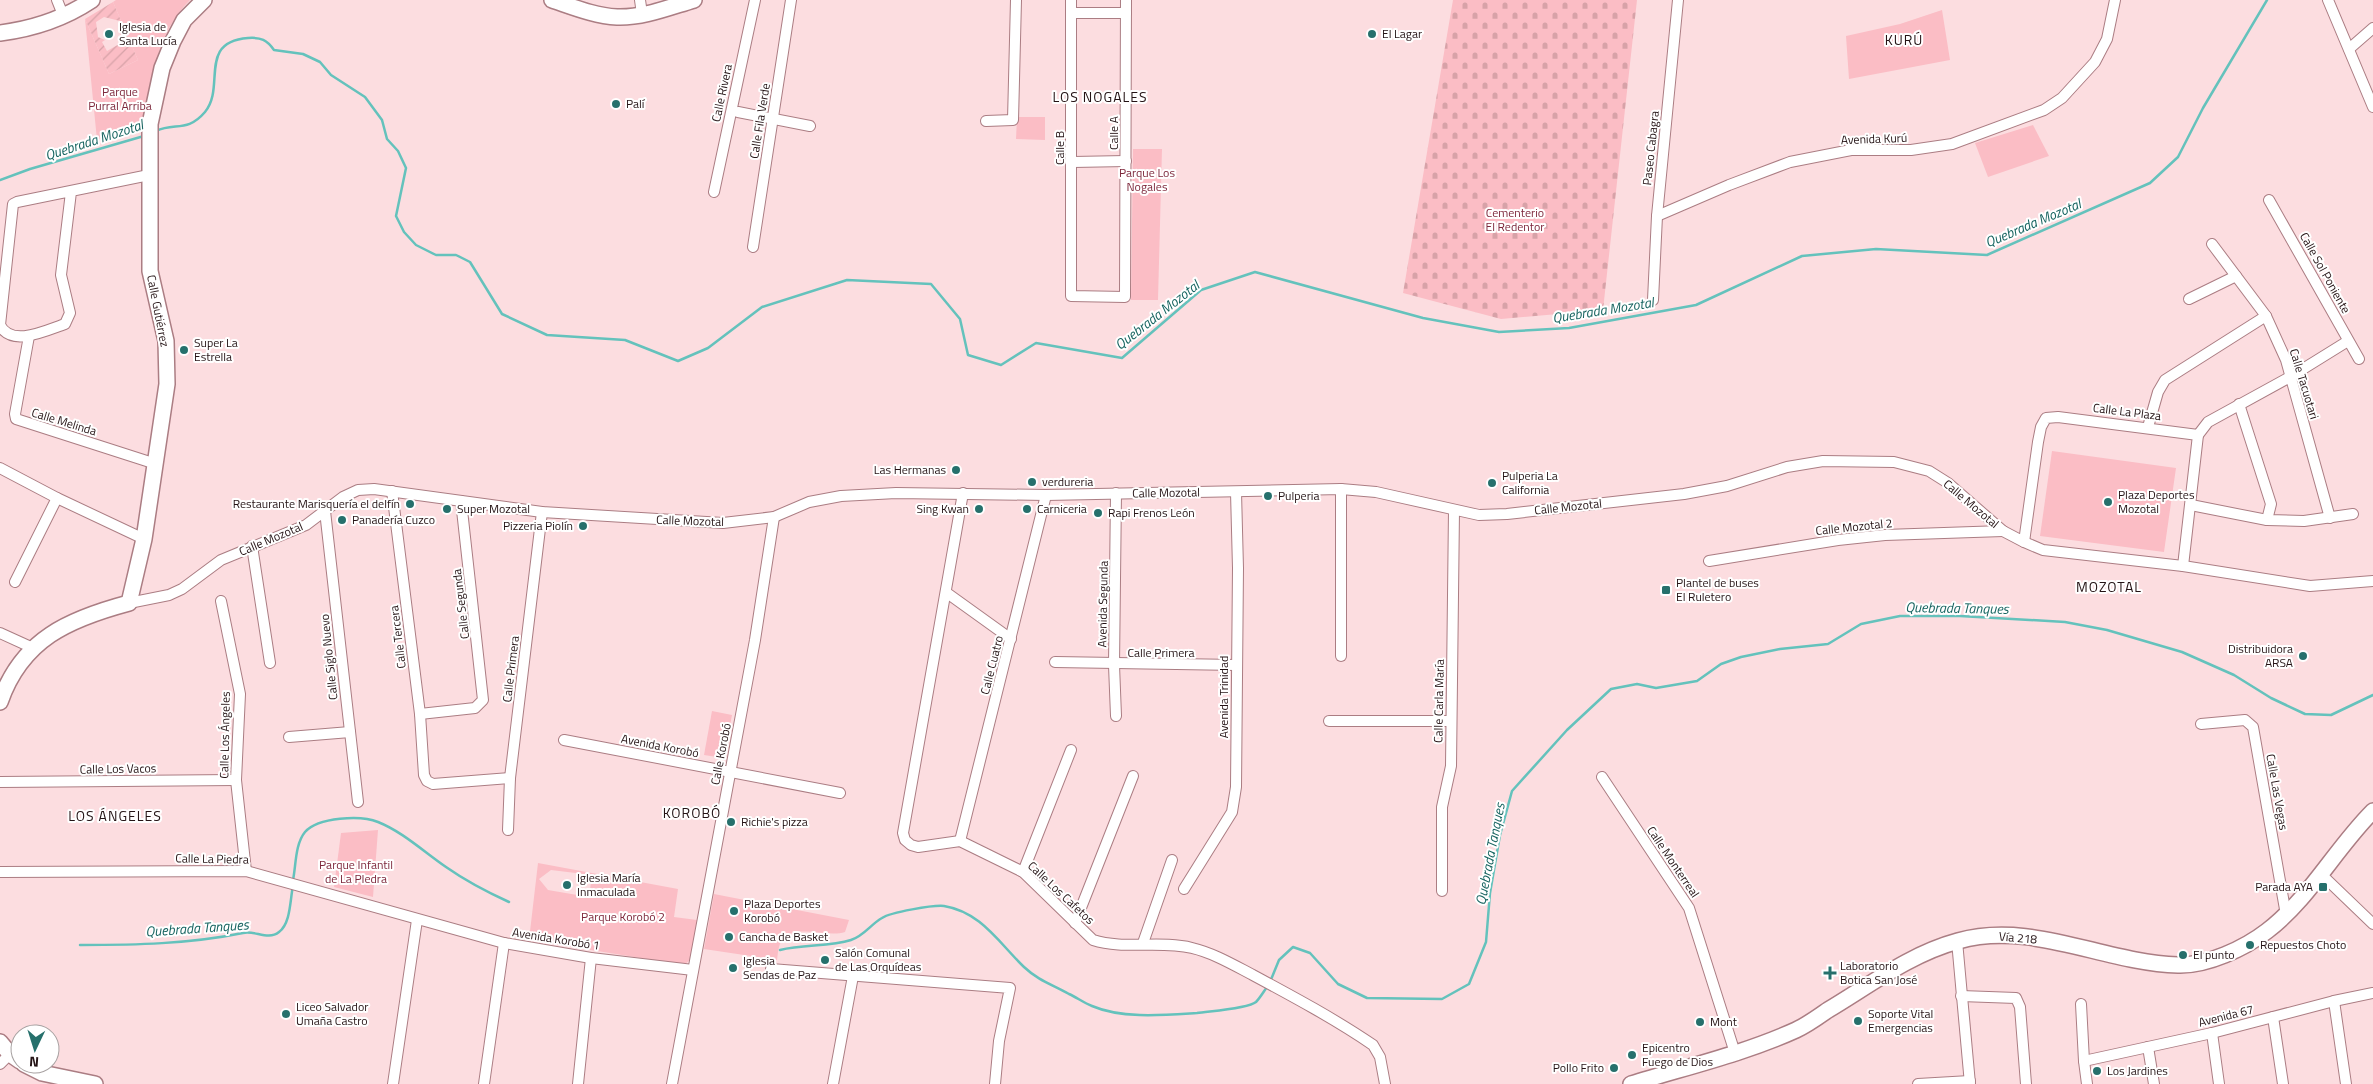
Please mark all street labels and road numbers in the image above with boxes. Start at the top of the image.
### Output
street label: Calle Rivera [706,62,737,124]
street label: Calle Fila Verde [744,82,775,160]
street label: Paseo Cabagra [1637,110,1664,186]
street label: Calle A [1104,116,1123,150]
street label: Avenida Kurú [1841,128,1907,149]
street label: Calle B [1050,131,1069,165]
street label: Calle Sol Poniente [2295,229,2356,317]
street label: Calle Gutiérrez [142,273,175,349]
street label: Calle Tacuotari [2285,346,2324,422]
street label: Calle La Plaza [2092,398,2162,425]
street label: Calle Melinda [29,403,99,440]
street label: Calle Mozotal [1939,475,2003,533]
street label: Calle Mozotal [1132,482,1200,503]
street label: Calle Mozotal [1533,494,1603,519]
street label: Calle Mozotal [656,510,724,531]
street label: Calle Mozotal 2 [1815,513,1893,540]
street label: Calle Mozotal [236,517,306,561]
street label: Avenida Segunda [1092,561,1113,647]
street label: Calle Segunda [447,568,474,640]
street label: Calle Tercera [384,604,411,670]
street label: Calle Siglo Nuevo [315,613,342,701]
street label: Calle Cuatro [975,633,1008,696]
street label: Calle Primera [497,635,524,703]
street label: Calle Primera [1128,643,1194,662]
street label: Avenida Trinidad [1214,656,1233,738]
street label: Calle Carla María [1428,659,1449,743]
street label: Calle Los Ángeles [214,691,235,779]
street label: Calle Korobó [705,721,736,787]
street label: Avenida Korobó [620,729,701,762]
street label: Calle Las Vegas [2261,752,2294,832]
street label: Calle Los Vacos [79,758,157,779]
street label: Calle Monterreal [1642,822,1704,901]
street label: Calle La Piedra [175,848,249,869]
street label: Calle Los Cafetos [1024,856,1099,929]
street label: Avenida Korobó 1 [511,922,601,955]
street label: Vía 218 [1998,926,2038,949]
street label: Avenida 67 [2196,1000,2255,1032]

